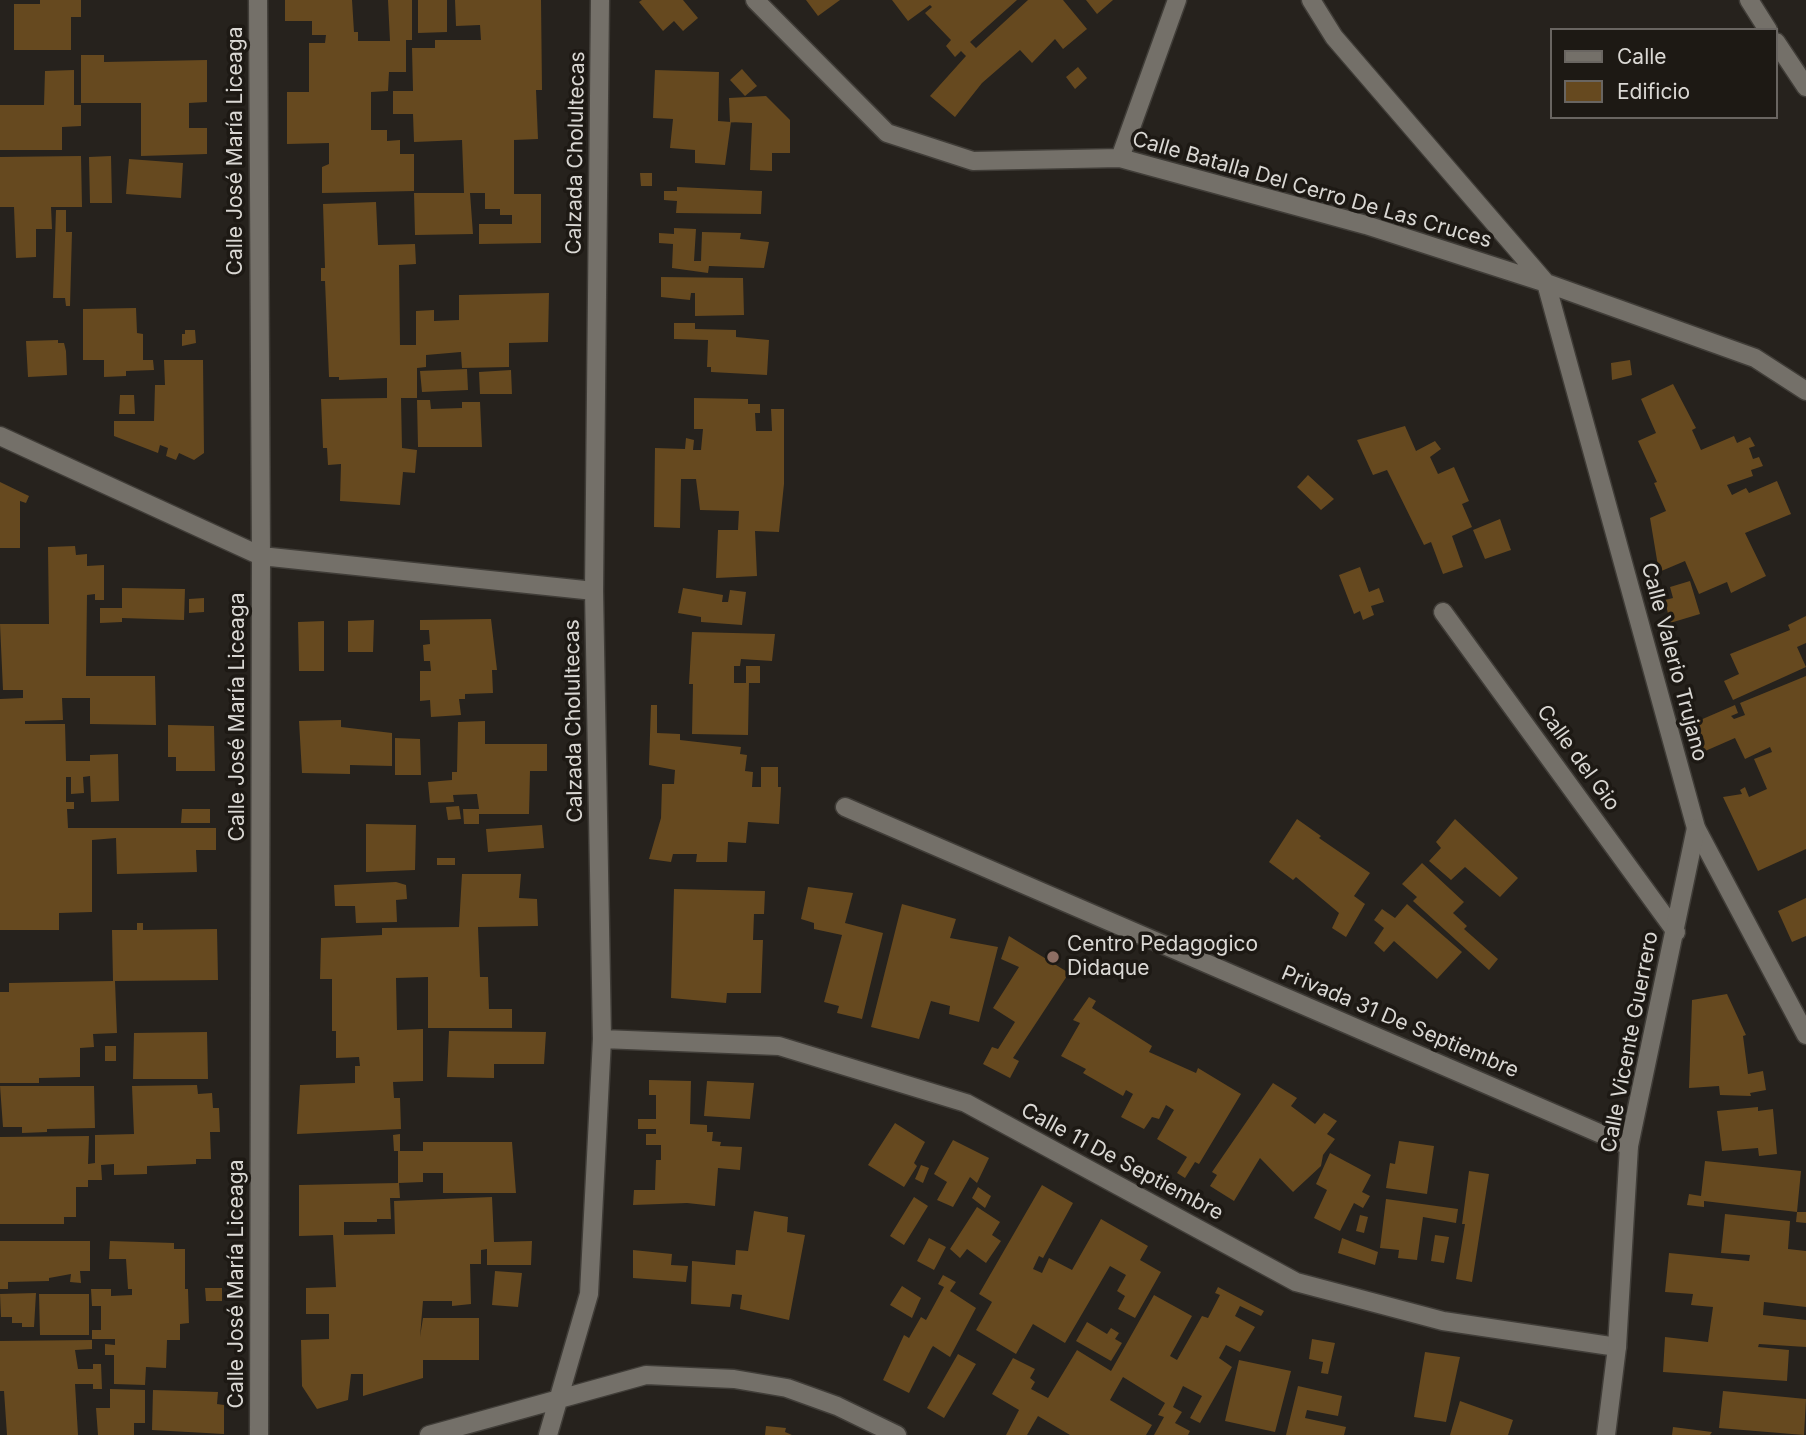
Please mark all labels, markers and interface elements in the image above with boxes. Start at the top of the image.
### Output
street label: Calle José María Liceaga [223,27,249,275]
legend [1550,28,1778,119]
text: Calle [1617,44,1667,69]
street label: Calzada Cholultecas [562,51,590,255]
text: Edificio [1617,79,1690,104]
street label: Calle Batalla Del Cerro De Las Cruces [1129,127,1495,253]
street label: Calle Valerio Trujano [1635,560,1713,764]
street label: Calle José María Liceaga [225,593,251,841]
street label: Calzada Cholultecas [560,619,588,823]
street label: Calle del Gio [1531,700,1625,816]
street label: Calle Vicente Guerrero [1596,929,1664,1155]
place label: Centro Pedagogico Didaque [1067,932,1258,982]
marker: Centro Pedagogico Didaque [1045,949,1061,965]
street label: Privada 31 De Septiembre [1278,961,1522,1083]
street label: Calle 11 De Septiembre [1016,1098,1228,1226]
street label: Calle José María Liceaga [224,1160,250,1408]

